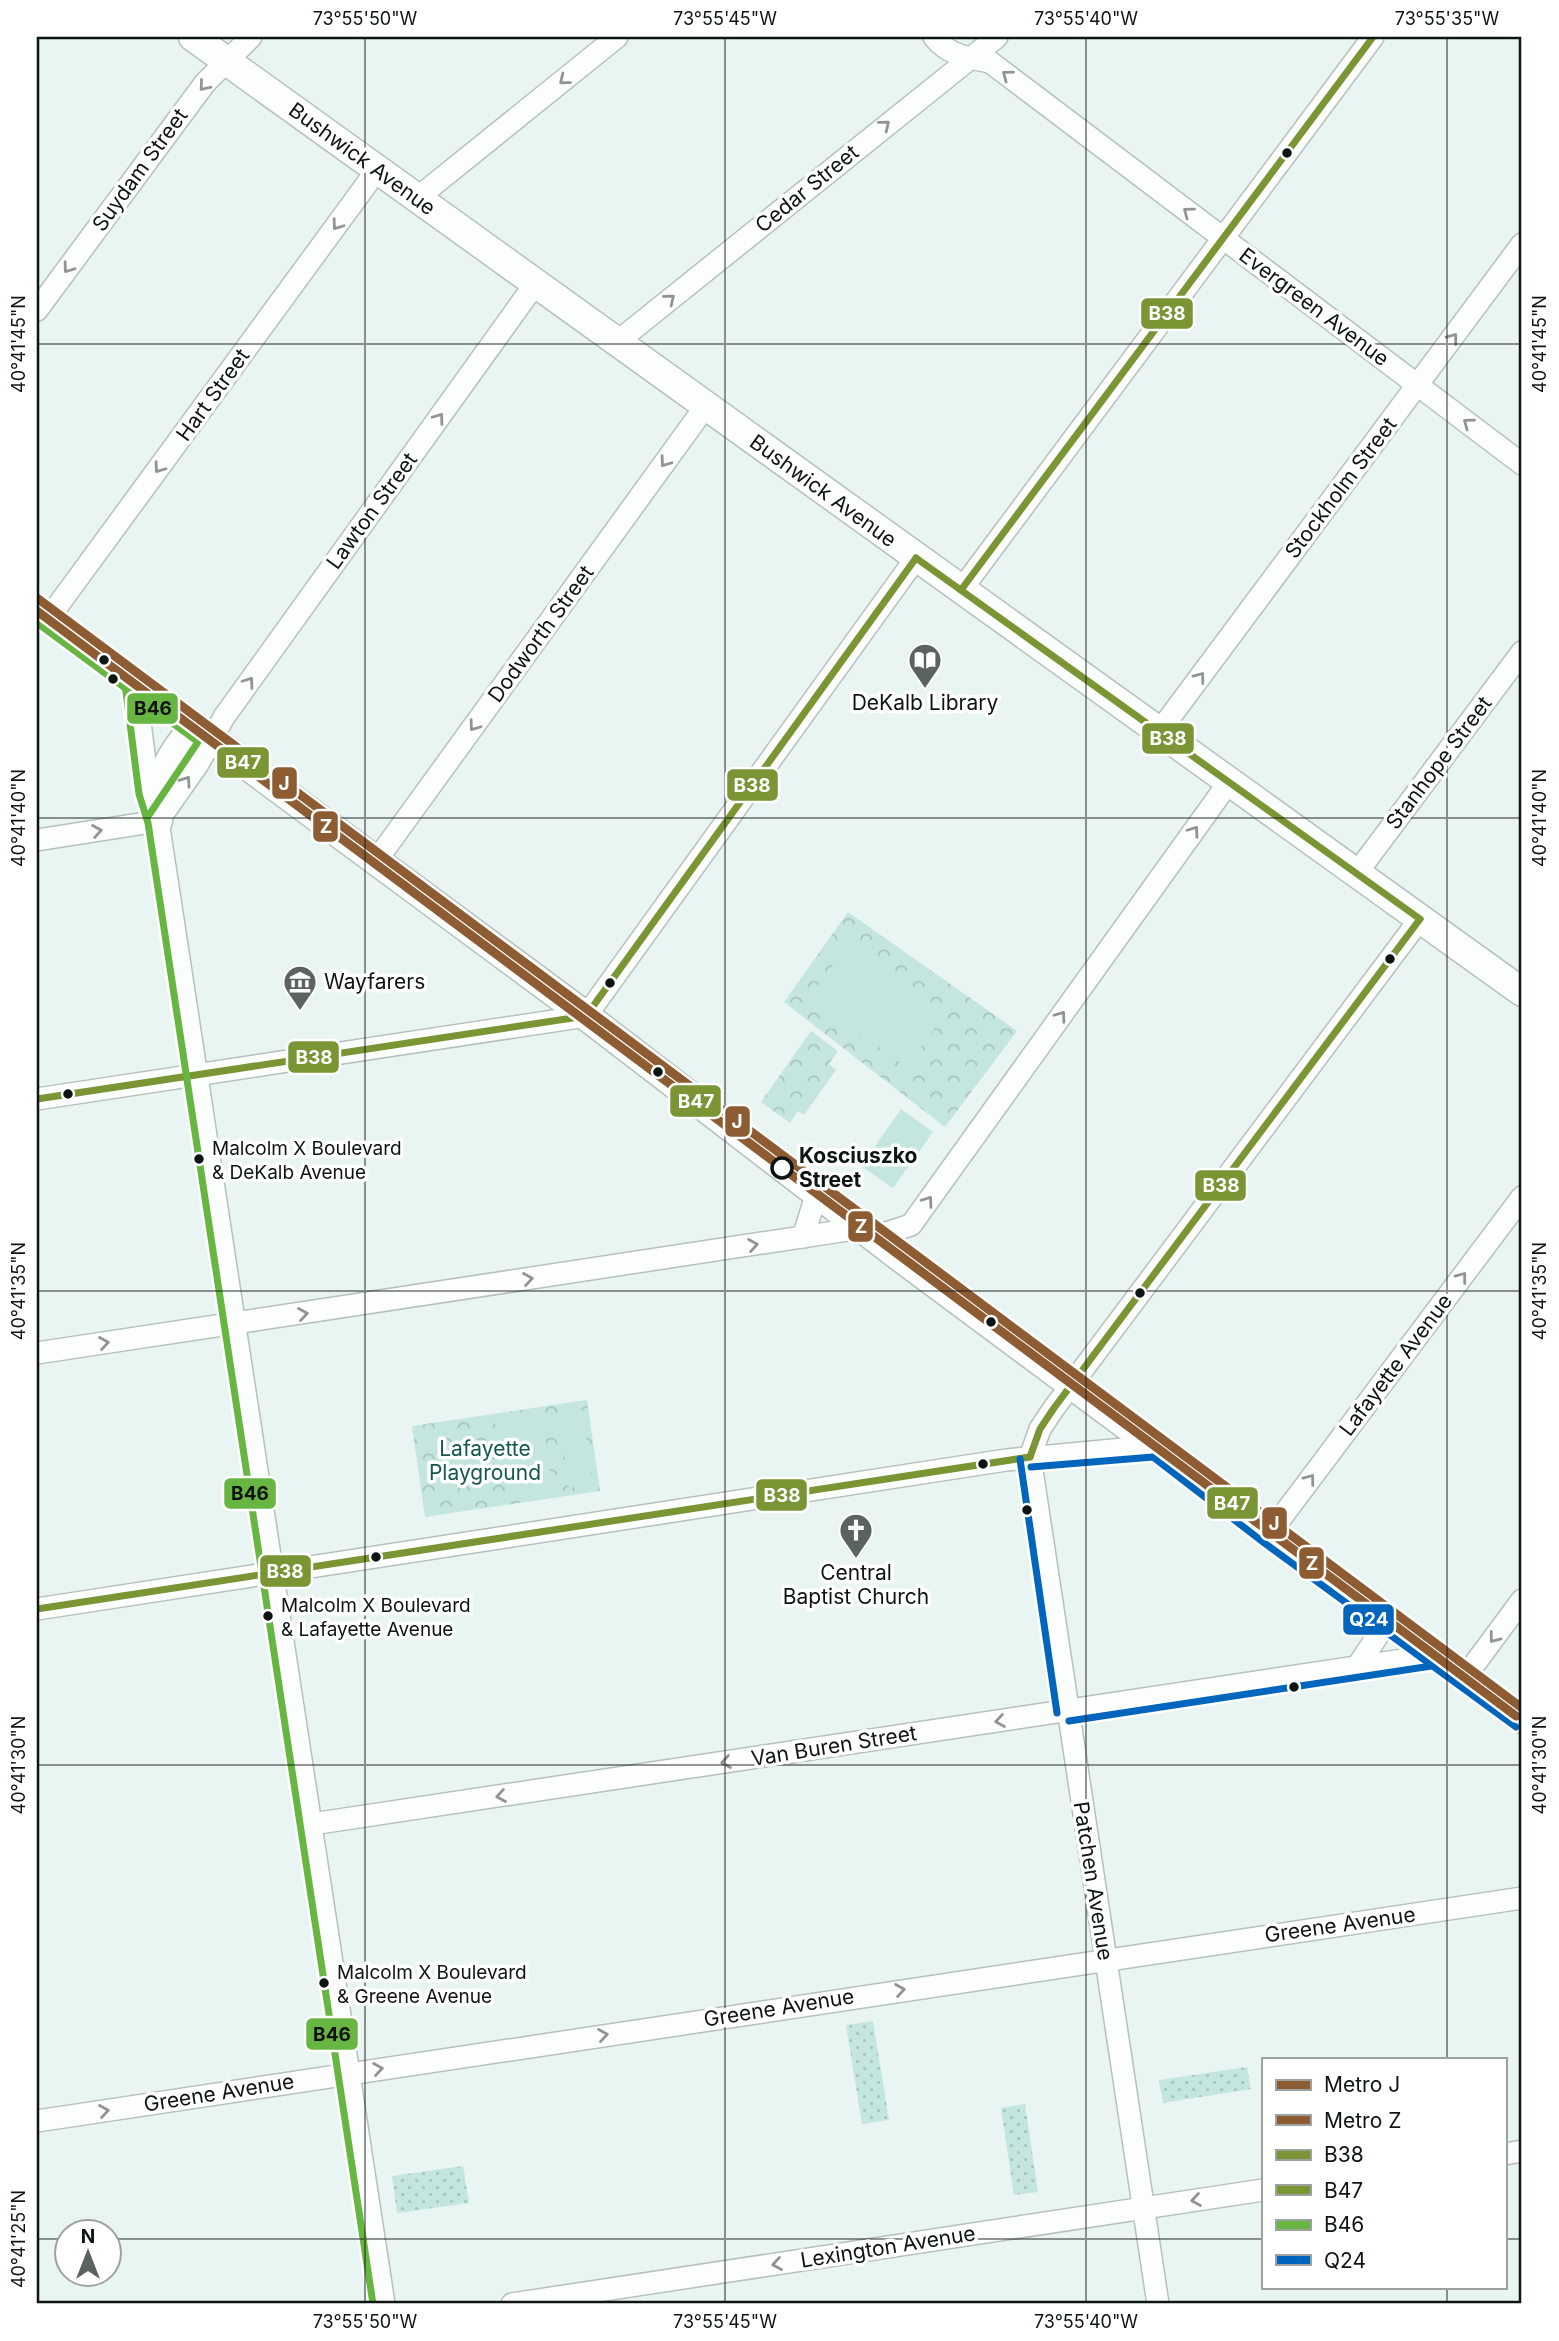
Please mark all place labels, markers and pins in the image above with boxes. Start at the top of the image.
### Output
unlabelled marker [1280,146,1294,160]
library icon: DeKalb Library [906,641,944,690]
unlabelled marker [97,653,111,667]
unlabelled marker [106,672,120,686]
place label: DeKalb Library [852,690,999,715]
unlabelled marker [1383,952,1397,966]
museum icon: Wayfarers [281,963,319,1012]
place label: Wayfarers [324,969,425,994]
unlabelled marker [603,976,617,990]
unlabelled marker [651,1065,665,1079]
unlabelled marker [61,1087,75,1101]
place label: Malcolm X Boulevard & DeKalb Avenue [212,1137,402,1184]
place label: Kosciuszko Street [799,1143,918,1192]
marker: Malcolm X Boulevard & DeKalb Avenue [192,1152,206,1166]
marker: Kosciuszko Street [771,1157,793,1179]
unlabelled marker [1133,1286,1147,1300]
unlabelled marker [984,1315,998,1329]
unlabelled marker [976,1457,990,1471]
unlabelled marker [1020,1503,1034,1517]
church icon: Central Baptist Church [837,1511,875,1560]
unlabelled marker [369,1550,383,1564]
place label: Central Baptist Church [783,1560,929,1609]
place label: Malcolm X Boulevard & Lafayette Avenue [281,1594,471,1641]
marker: Malcolm X Boulevard & Lafayette Avenue [261,1609,275,1623]
unlabelled marker [1287,1680,1301,1694]
place label: Malcolm X Boulevard & Greene Avenue [337,1961,527,2008]
marker: Malcolm X Boulevard & Greene Avenue [317,1976,331,1990]

